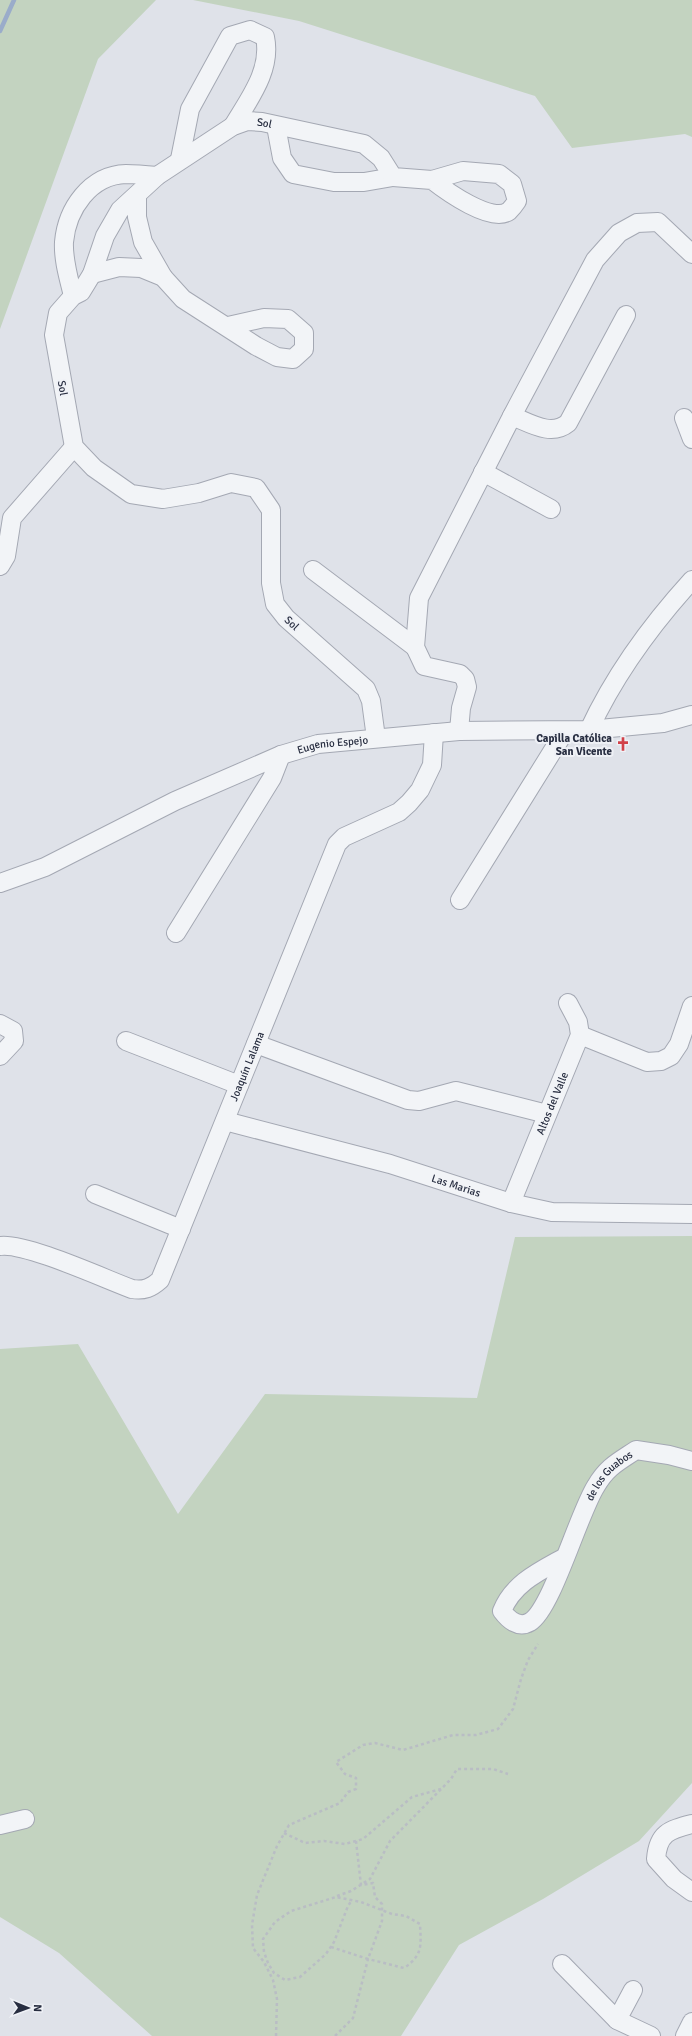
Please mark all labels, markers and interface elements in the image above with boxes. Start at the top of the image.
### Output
street label: Sol [257,116,273,131]
street label: Sol [55,380,70,397]
street label: Sol [282,613,302,633]
place label: Capilla Católica San Vicente [536,732,613,758]
street label: Eugenio Espejo [296,733,369,757]
church icon: Capilla Católica San Vicente [615,736,631,752]
street label: Joaquín Lalama [227,1029,267,1103]
street label: Altos del Valle [534,1070,571,1137]
street label: Las Marias [430,1172,482,1200]
street label: de los Guabos [583,1448,635,1503]
north arrow [8,1988,48,2028]
text: N [31,2004,44,2012]

